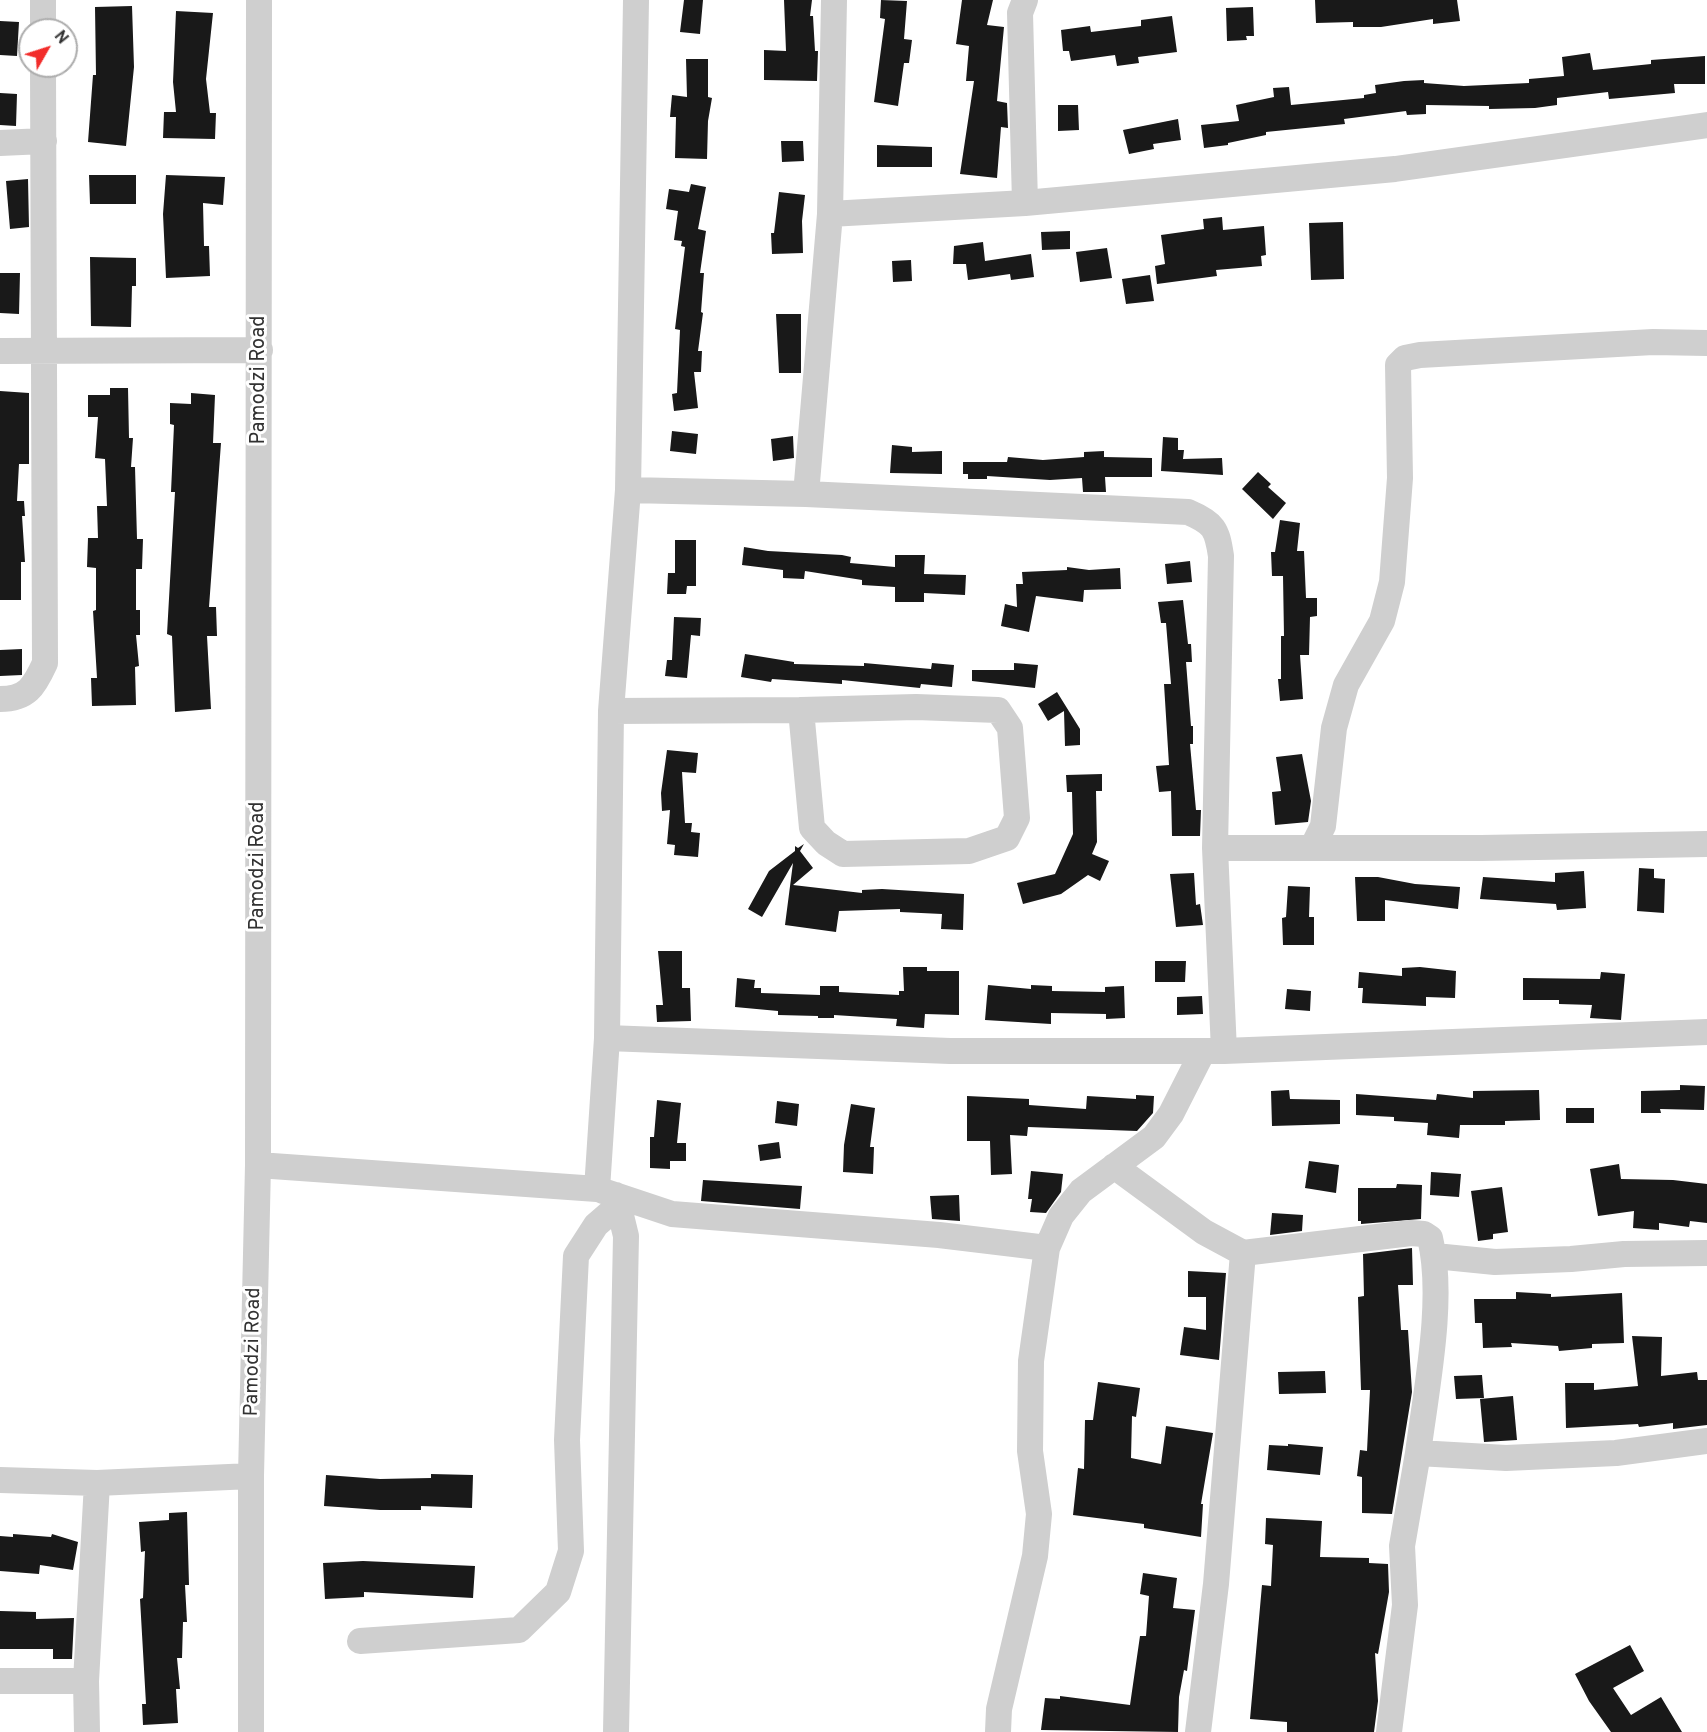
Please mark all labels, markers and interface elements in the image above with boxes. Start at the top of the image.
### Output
north arrow [18,18,78,78]
text: N [49,27,72,49]
street label: Pamodzi Road [248,315,272,445]
street label: Pamodzi Road [247,801,271,931]
street label: Pamodzi Road [241,1287,267,1417]

